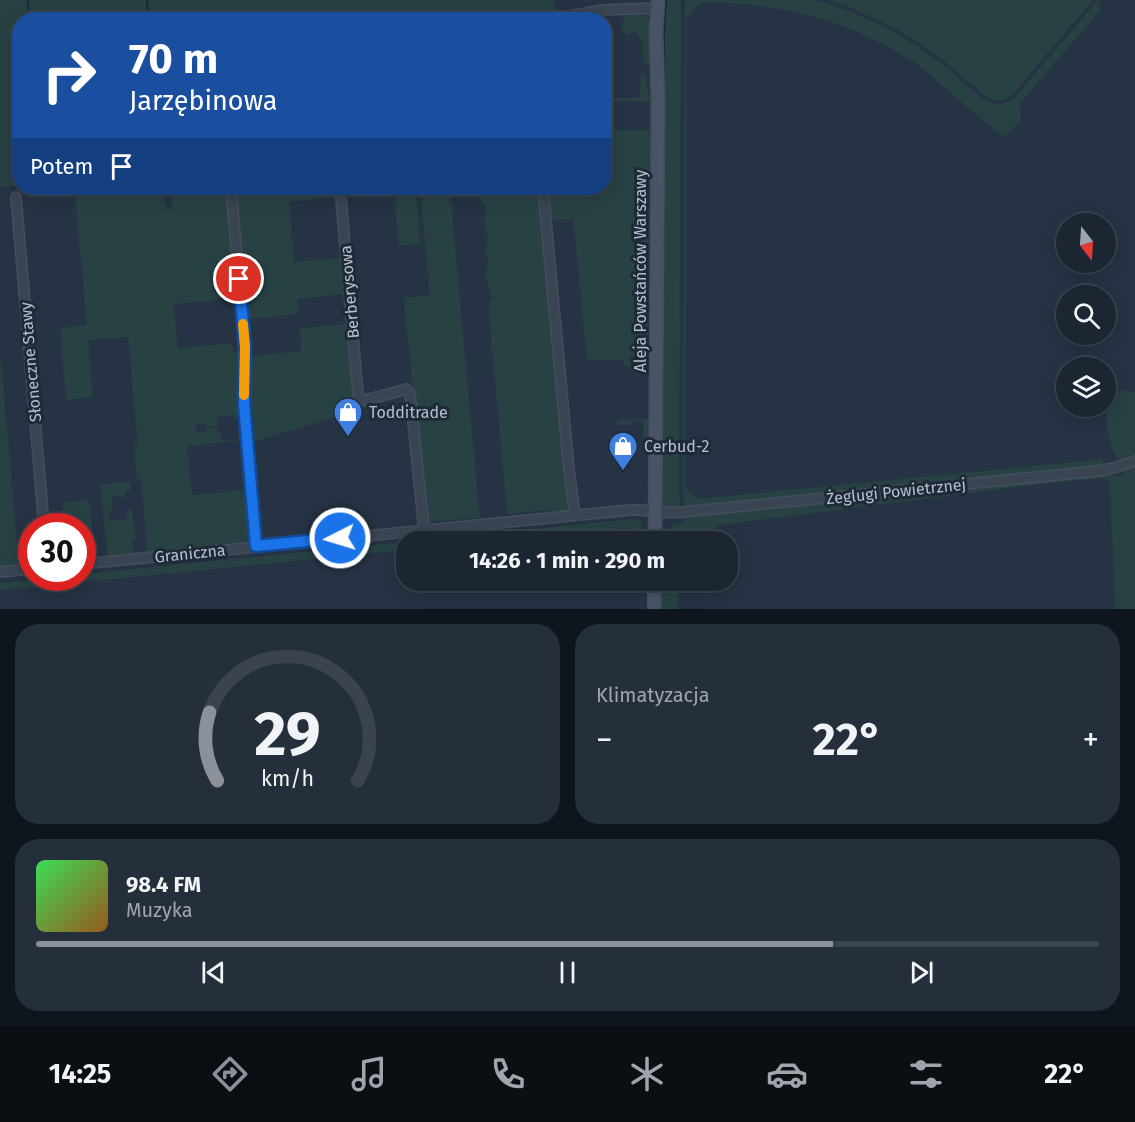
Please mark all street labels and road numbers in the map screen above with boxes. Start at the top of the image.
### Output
street label: Aleja Powstańców Warszawy [631,170,650,372]
street label: Berberysowa [336,245,363,339]
street label: Słoneczne Stawy [16,301,45,423]
street label: Żeglugi Powietrznej [825,474,967,508]
street label: Graniczna [154,540,226,567]

